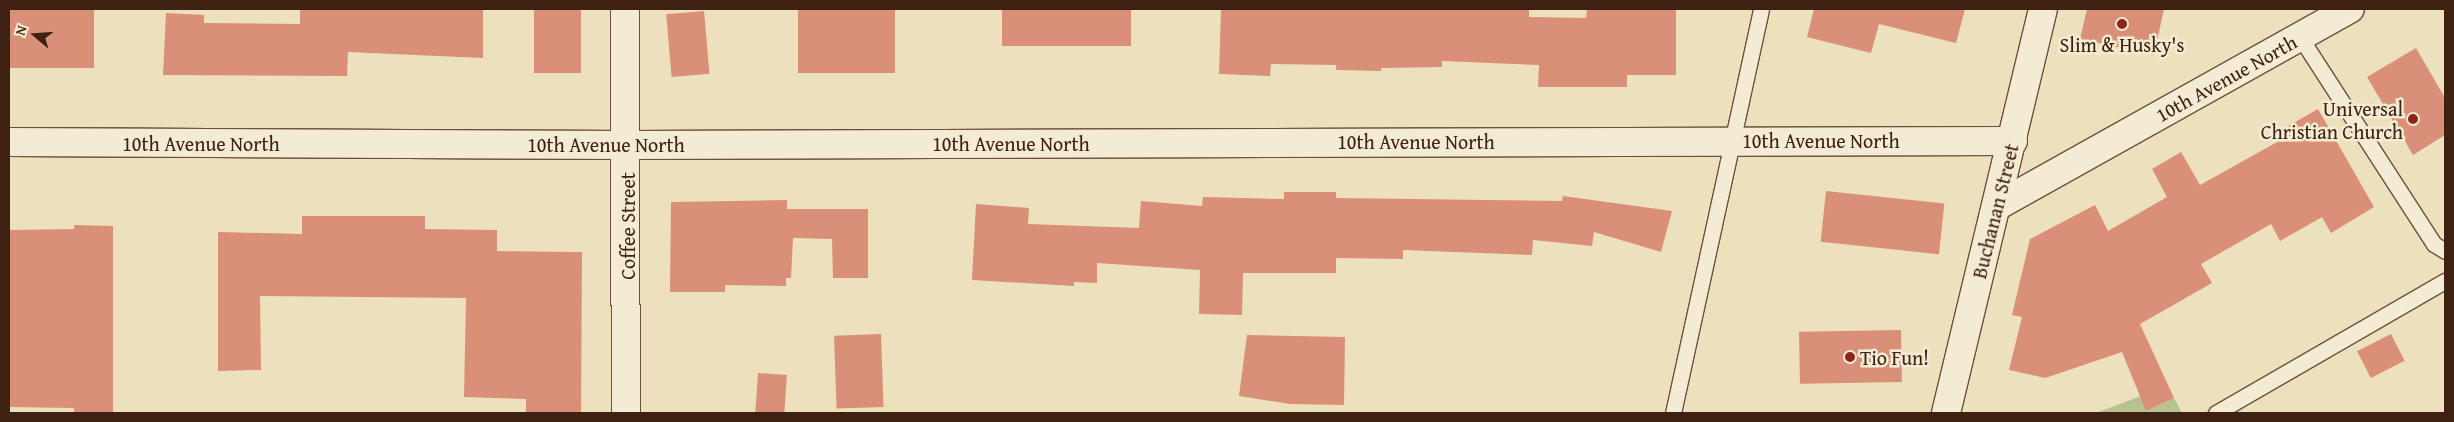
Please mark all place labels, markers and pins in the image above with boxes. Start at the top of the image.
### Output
marker: Slim & Husky's [2116,18,2128,30]
place label: Slim & Husky's [2060,32,2184,56]
place label: Universal Christian Church [2261,96,2403,143]
marker: Universal Christian Church [2407,113,2419,125]
place label: Tio Fun! [1860,345,1929,369]
marker: Tio Fun! [1844,351,1856,363]

